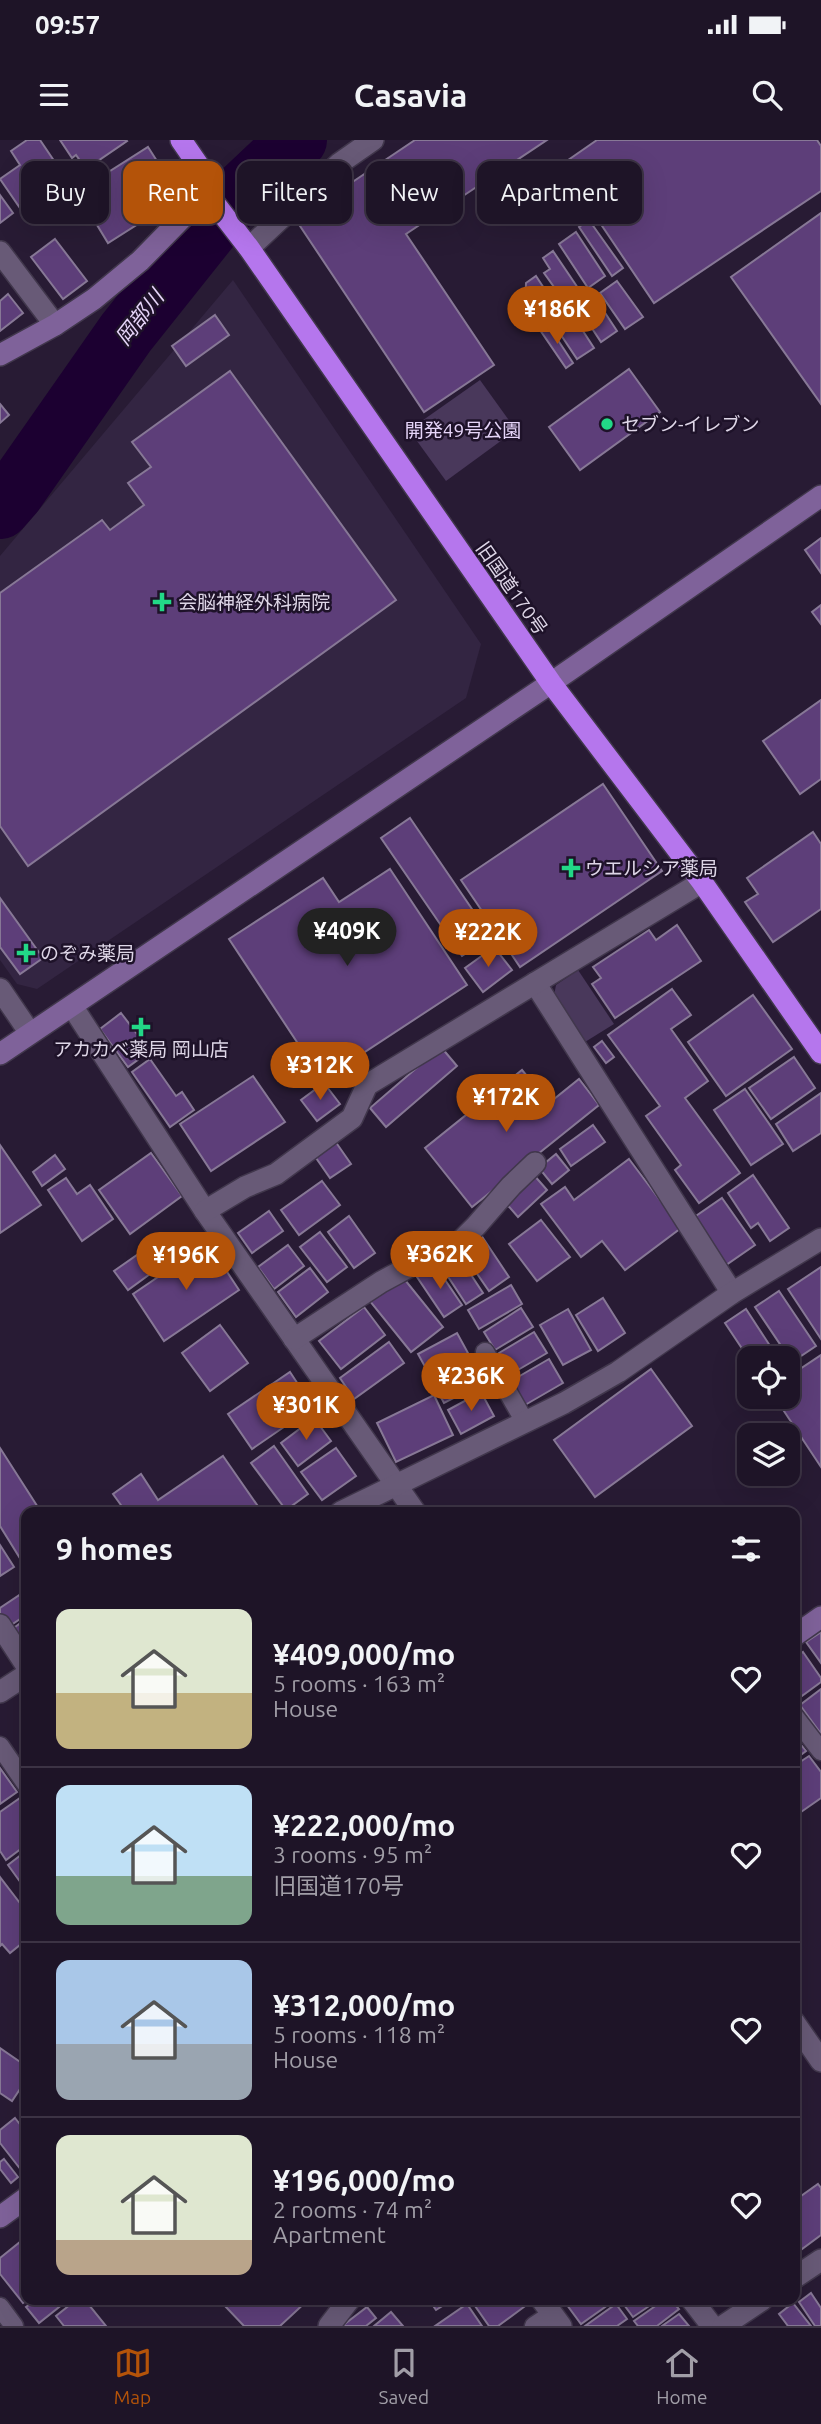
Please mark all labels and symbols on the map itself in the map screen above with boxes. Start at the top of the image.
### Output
water label: 岡部川 [110,283,169,349]
pin: ¥186K [508,286,606,346]
place label: セブン-イレブン [621,413,760,435]
marker: セブン-イレブン [599,416,615,432]
park label: 開発49号公園 [405,419,521,441]
street label: 旧国道170号 [472,537,552,639]
place label: 会脳神経外科病院 [178,591,330,613]
marker: 会脳神経外科病院 [152,592,172,612]
place label: ウエルシア薬局 [585,857,718,879]
marker: ウエルシア薬局 [563,860,579,876]
pin: ¥409K [298,908,396,968]
pin: ¥222K [439,910,537,969]
place label: のぞみ薬局 [40,942,135,964]
marker: のぞみ薬局 [18,945,34,961]
marker: アカカベ薬局 岡山店 [133,1019,149,1035]
place label: アカカベ薬局 岡山店 [53,1038,229,1060]
pin: ¥312K [271,1042,369,1102]
pin: ¥172K [457,1074,555,1134]
pin: ¥196K [137,1232,235,1292]
pin: ¥362K [391,1232,489,1291]
pin: ¥236K [422,1354,520,1413]
pin: ¥301K [257,1382,355,1442]

